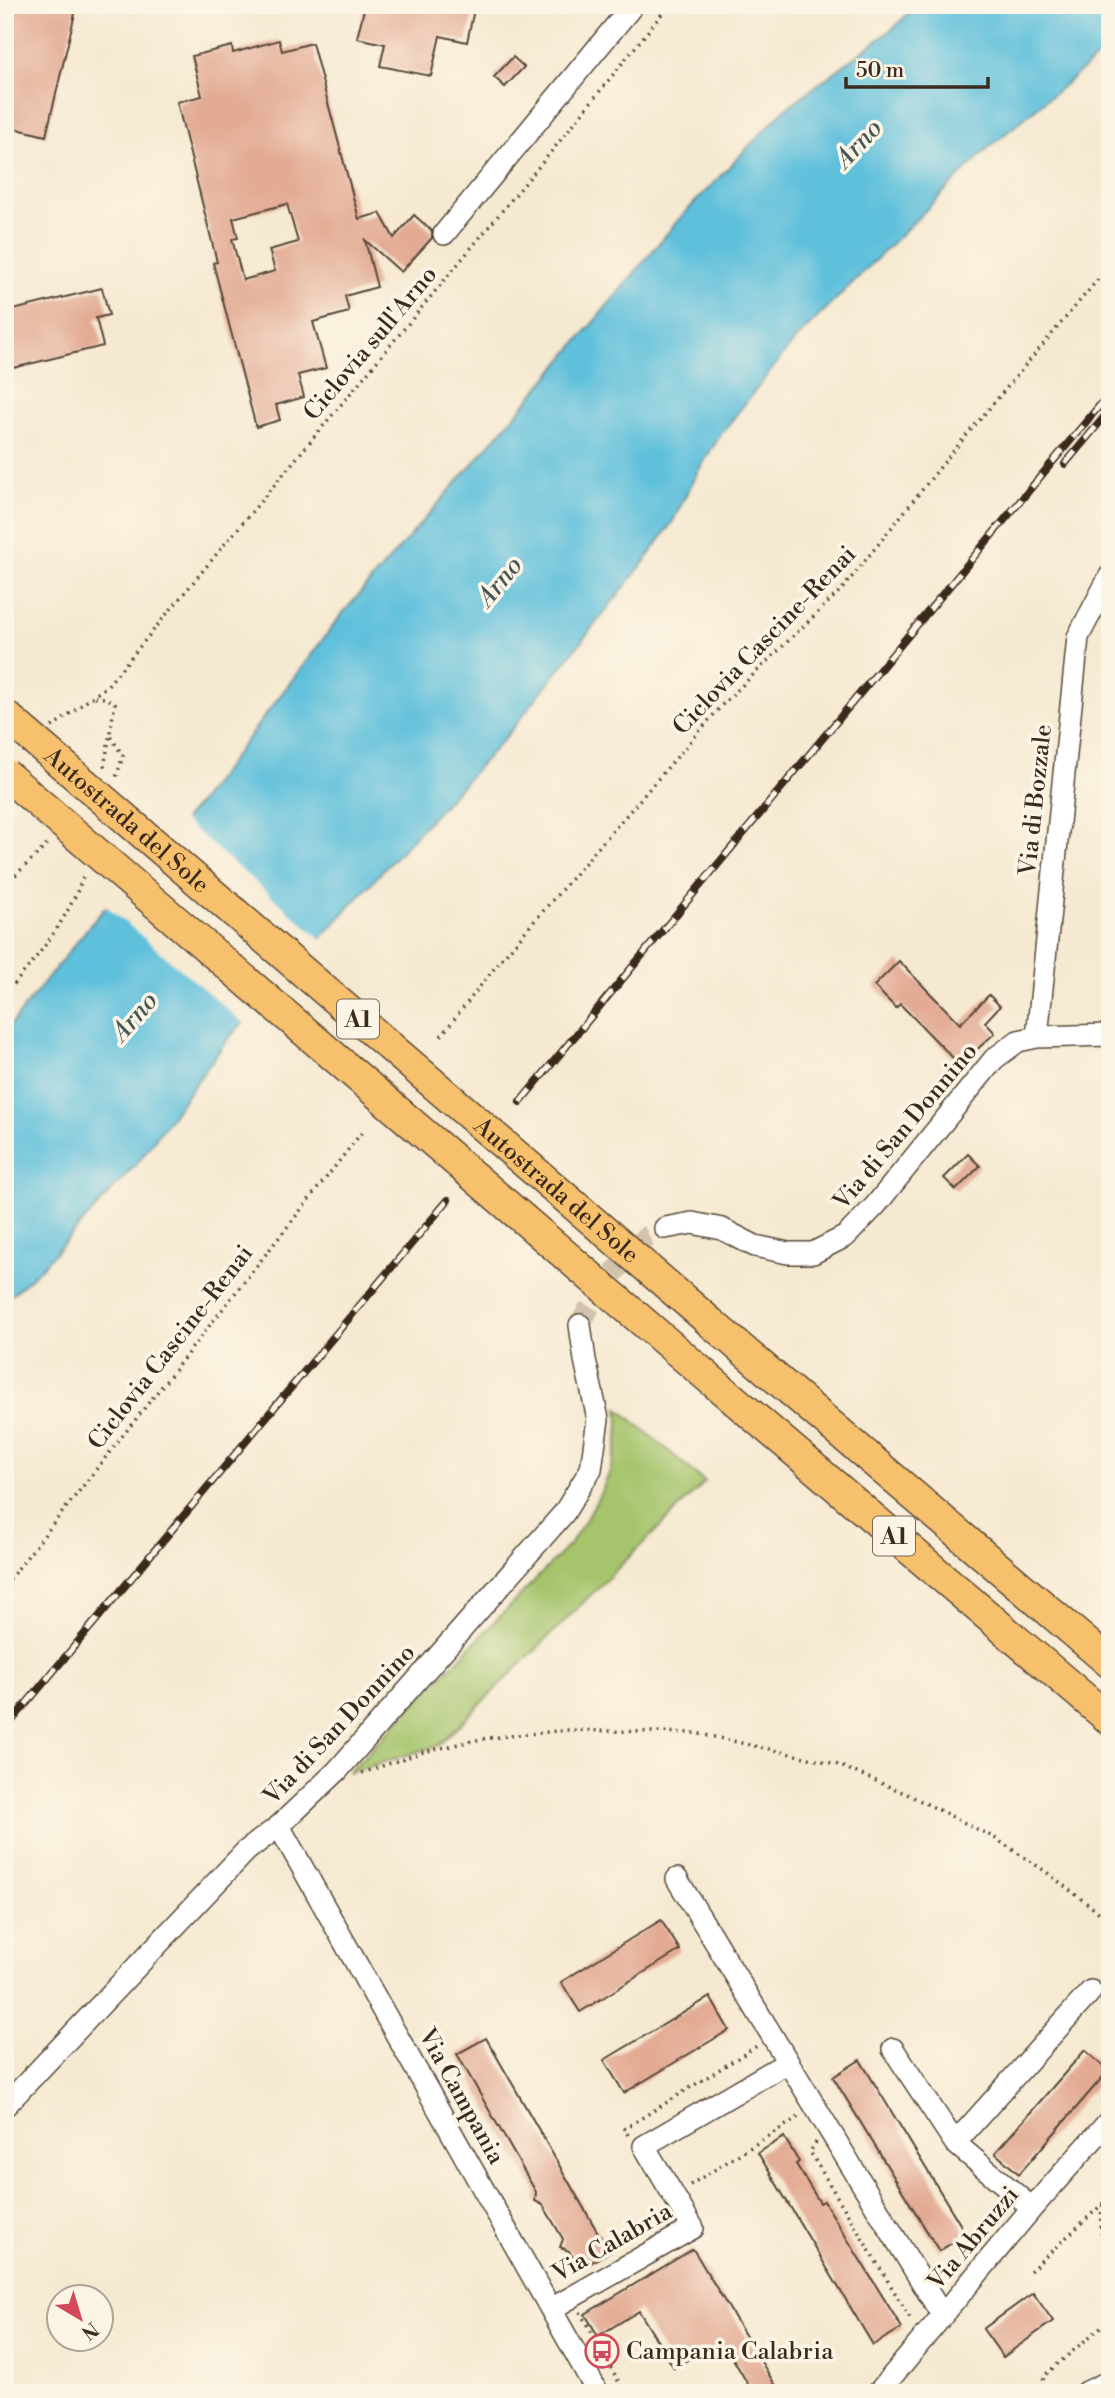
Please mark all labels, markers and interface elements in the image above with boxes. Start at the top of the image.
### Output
scale bar [846,46,987,90]
text: 50 m [856,58,904,84]
water label: Arno [826,113,889,177]
street label: Ciclovia sull'Arno [298,260,444,427]
street label: Ciclovia Cascine-Renai [667,540,863,742]
water label: Arno [468,550,529,615]
street label: Via di Bozzale [1013,723,1059,878]
street label: Autostrada del Sole [37,741,215,900]
water label: Arno [103,985,165,1050]
road number: A1 [337,1000,379,1038]
street label: Via di San Donnino [826,1037,984,1217]
street label: Autostrada del Sole [467,1111,645,1270]
street label: Ciclovia Cascine-Renai [82,1239,260,1456]
road number: A1 [873,1516,915,1555]
street label: Via di San Donnino [257,1638,422,1812]
street label: Via Campania [411,2022,511,2170]
street label: Via Abruzzi [921,2181,1026,2297]
street label: Via Calabria [546,2196,678,2290]
north arrow [46,2282,116,2352]
text: N [77,2317,103,2345]
bus stop icon: Campania Calabria [583,2332,621,2370]
place label: Campania Calabria [626,2337,834,2367]

